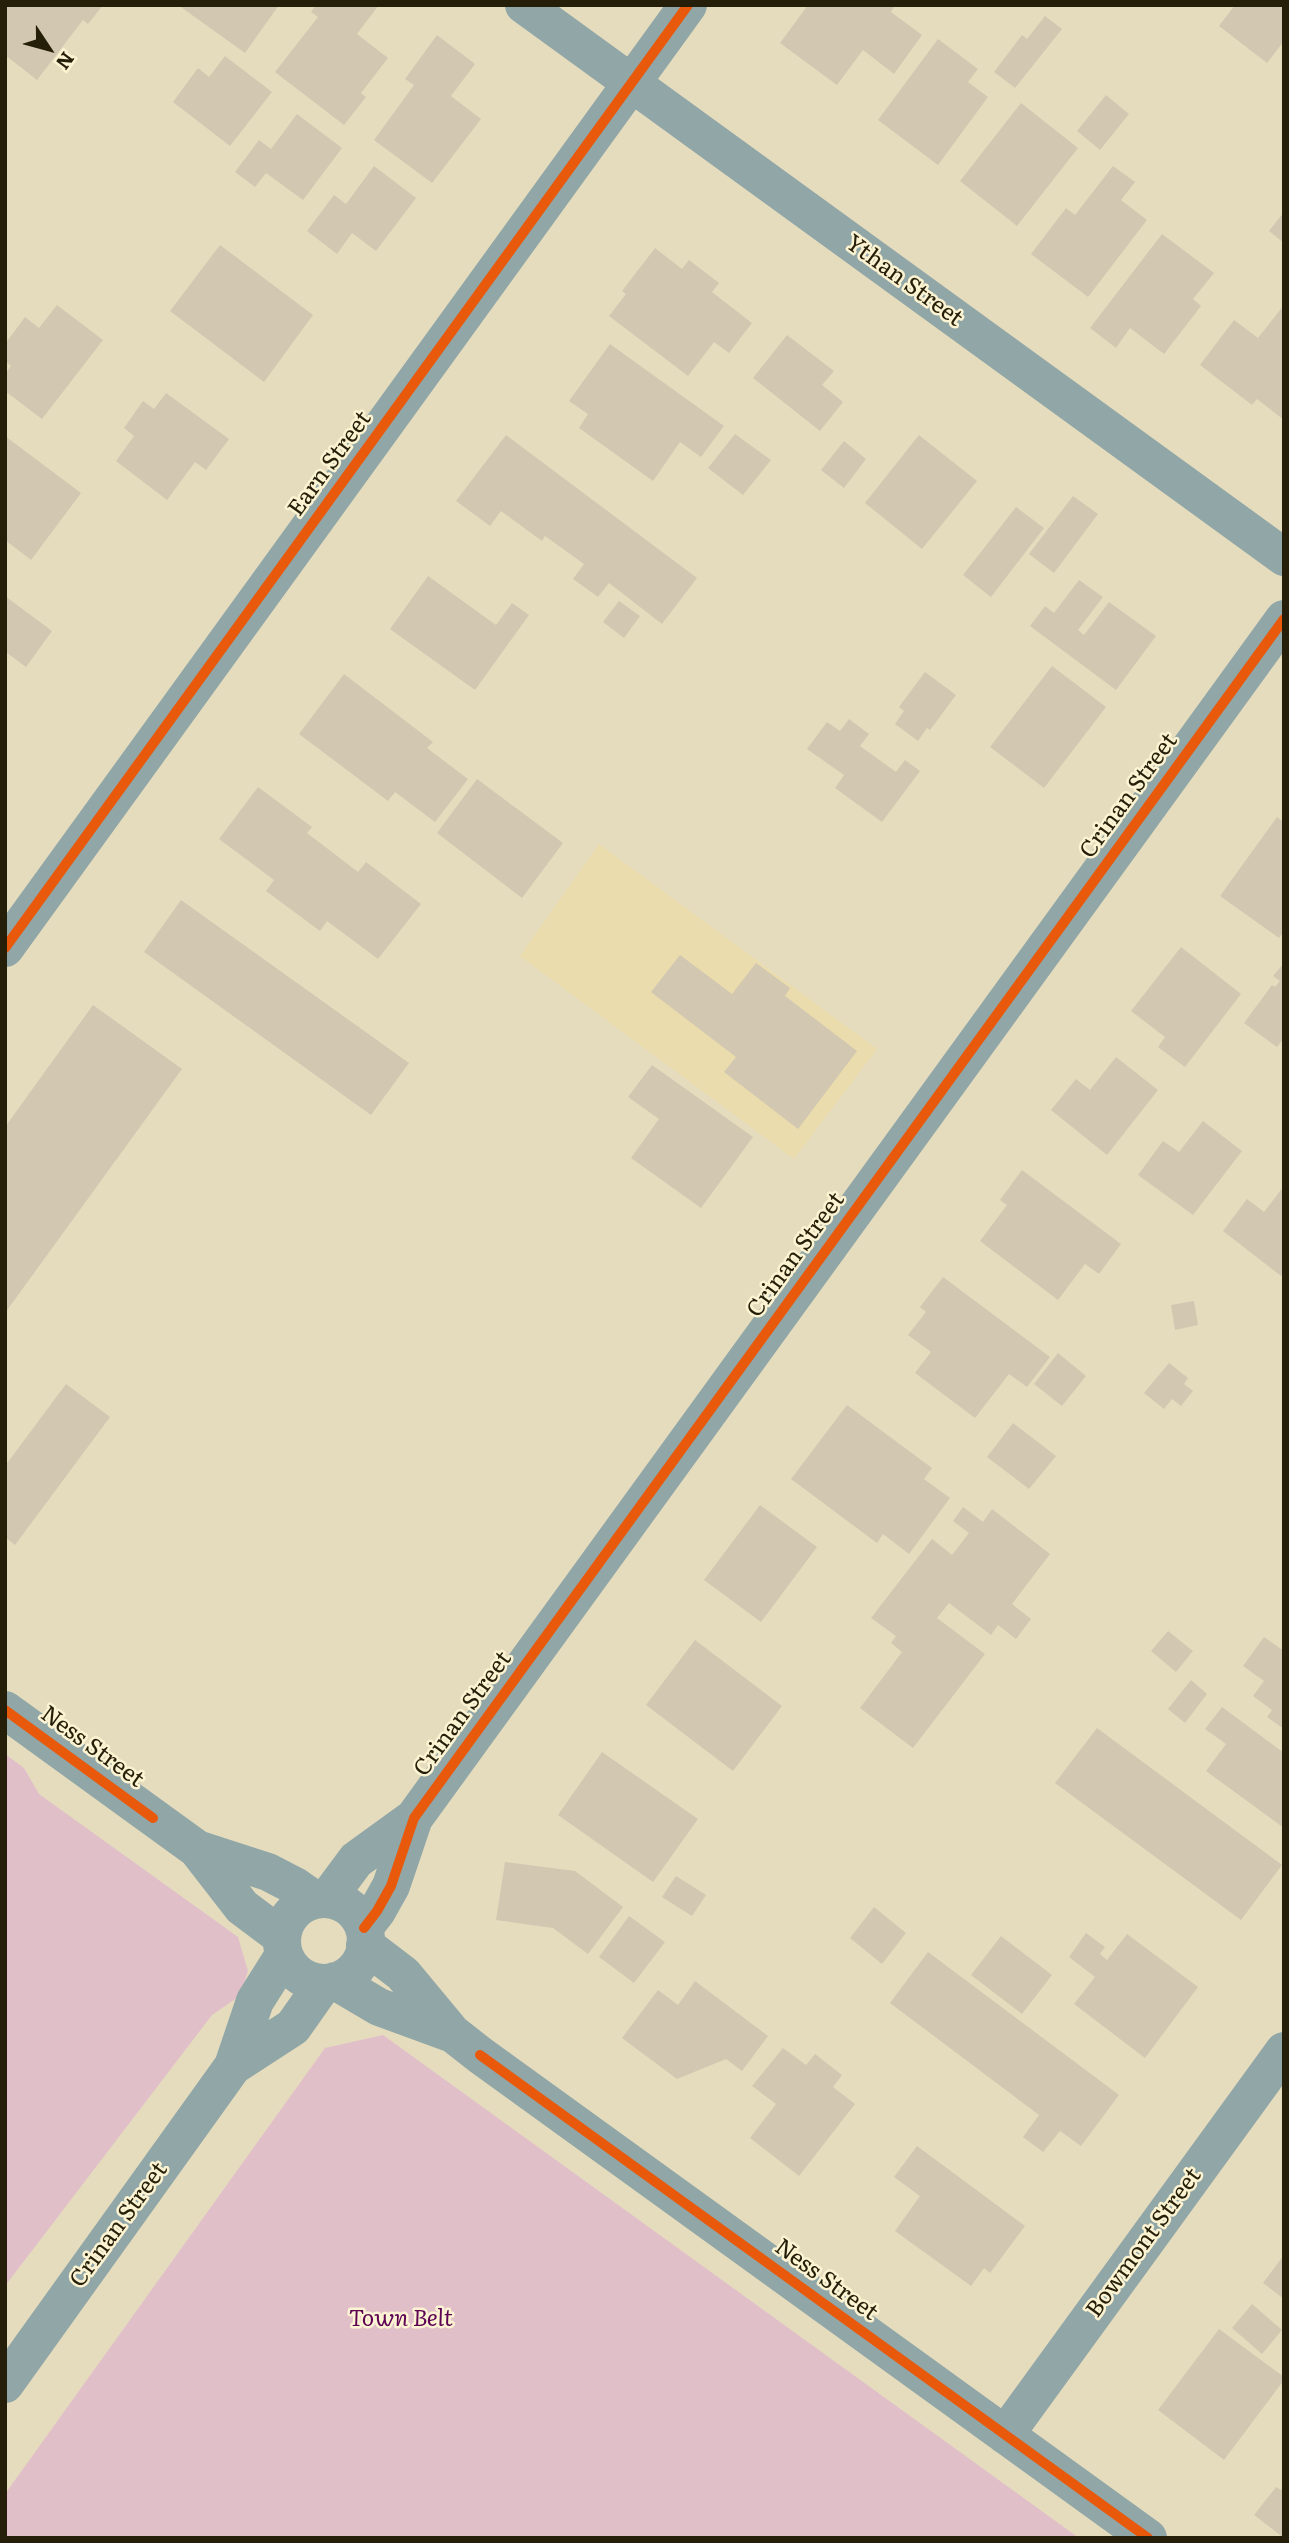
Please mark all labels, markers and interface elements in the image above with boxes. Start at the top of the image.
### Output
north arrow [14,14,84,84]
text: N [50,47,82,76]
street label: Ythan Street [840,229,968,333]
street label: Earn Street [283,406,377,522]
street label: Crinan Street [1074,728,1184,864]
street label: Crinan Street [741,1187,851,1323]
street label: Crinan Street [408,1646,518,1782]
street label: Ness Street [35,1700,149,1794]
street label: Crinan Street [64,2157,174,2293]
street label: Bowmont Street [1081,2163,1207,2323]
street label: Ness Street [769,2233,883,2327]
park label: Town Belt [349,2305,453,2333]

